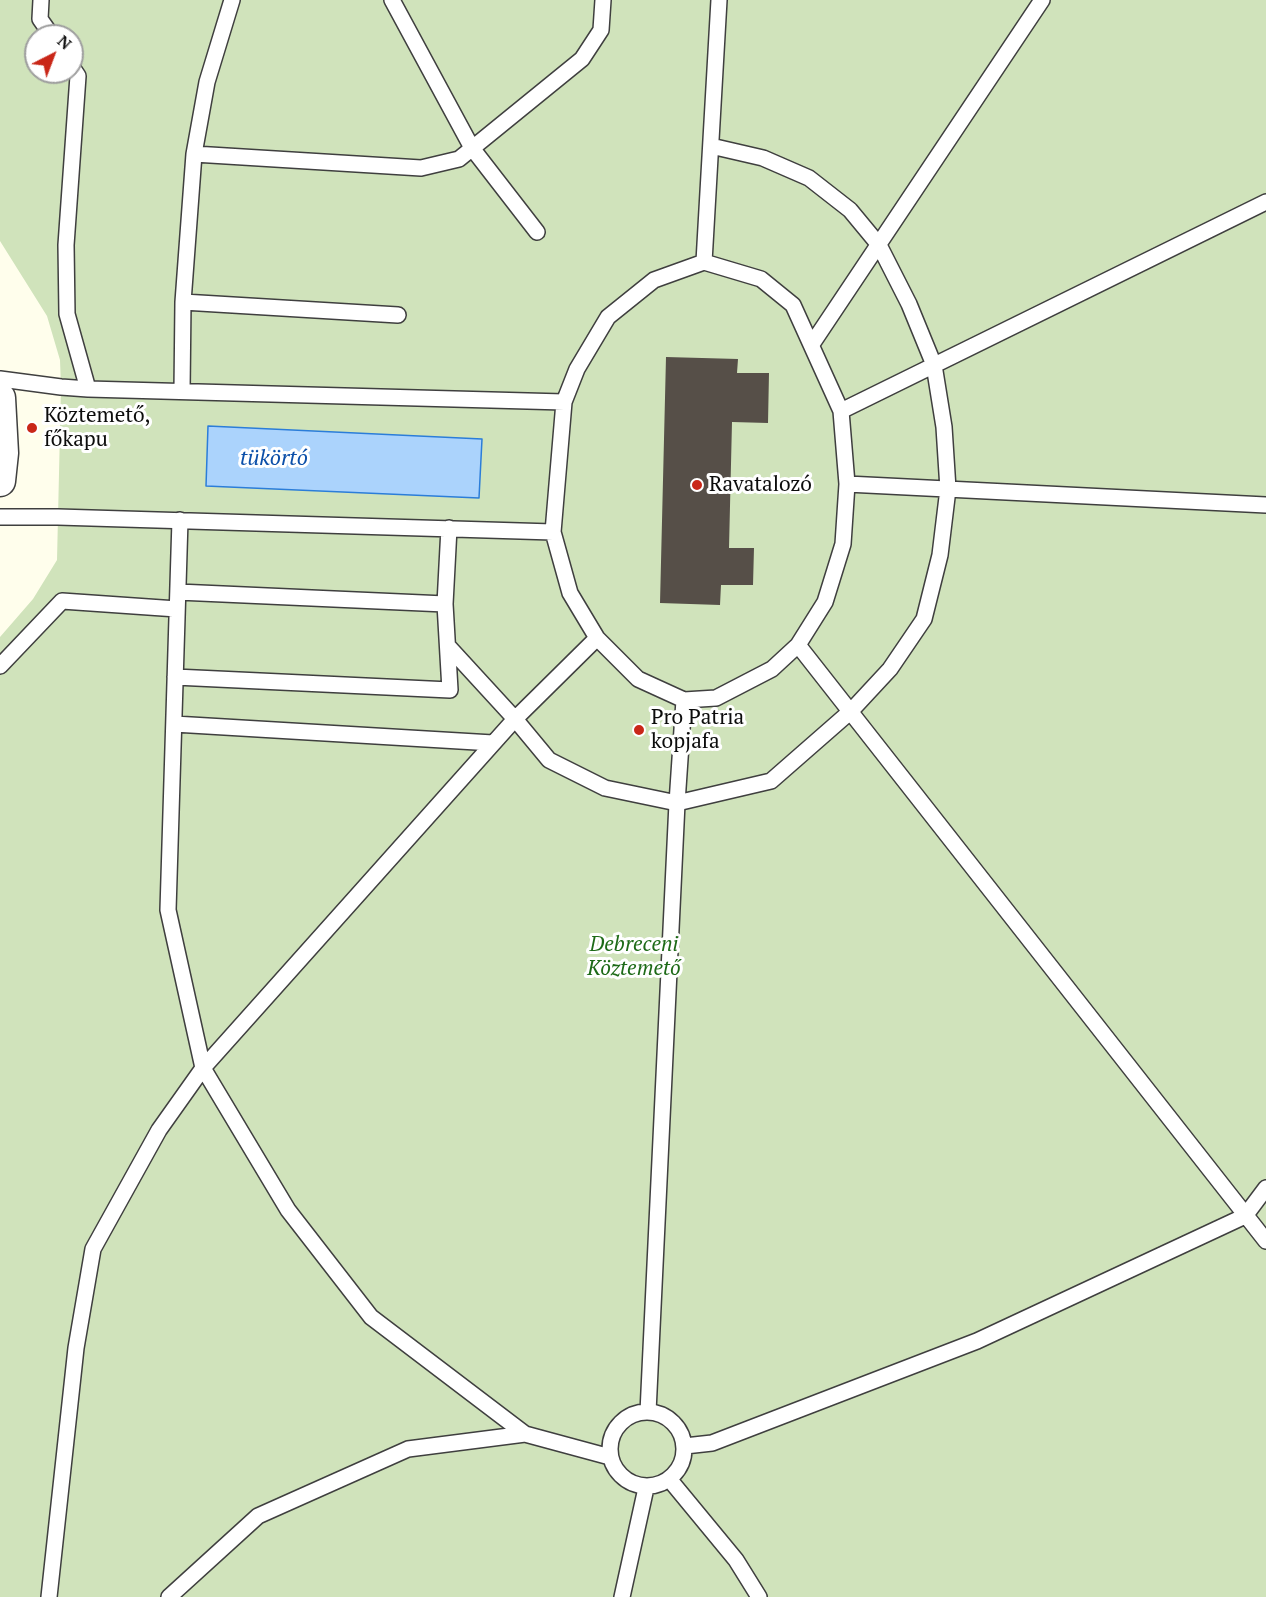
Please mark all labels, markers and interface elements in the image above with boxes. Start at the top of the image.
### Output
north arrow [24,24,84,84]
text: N [53,30,77,54]
place label: Köztemető, főkapu [44,403,151,453]
marker: Köztemető, főkapu [25,421,39,435]
water label: tükörtó [240,446,308,472]
place label: Ravatalozó [709,472,812,498]
marker: Ravatalozó [690,478,704,492]
place label: Pro Patria kopjafa [651,705,744,755]
marker: Pro Patria kopjafa [632,723,646,737]
park label: Debreceni Köztemető [587,932,681,982]

